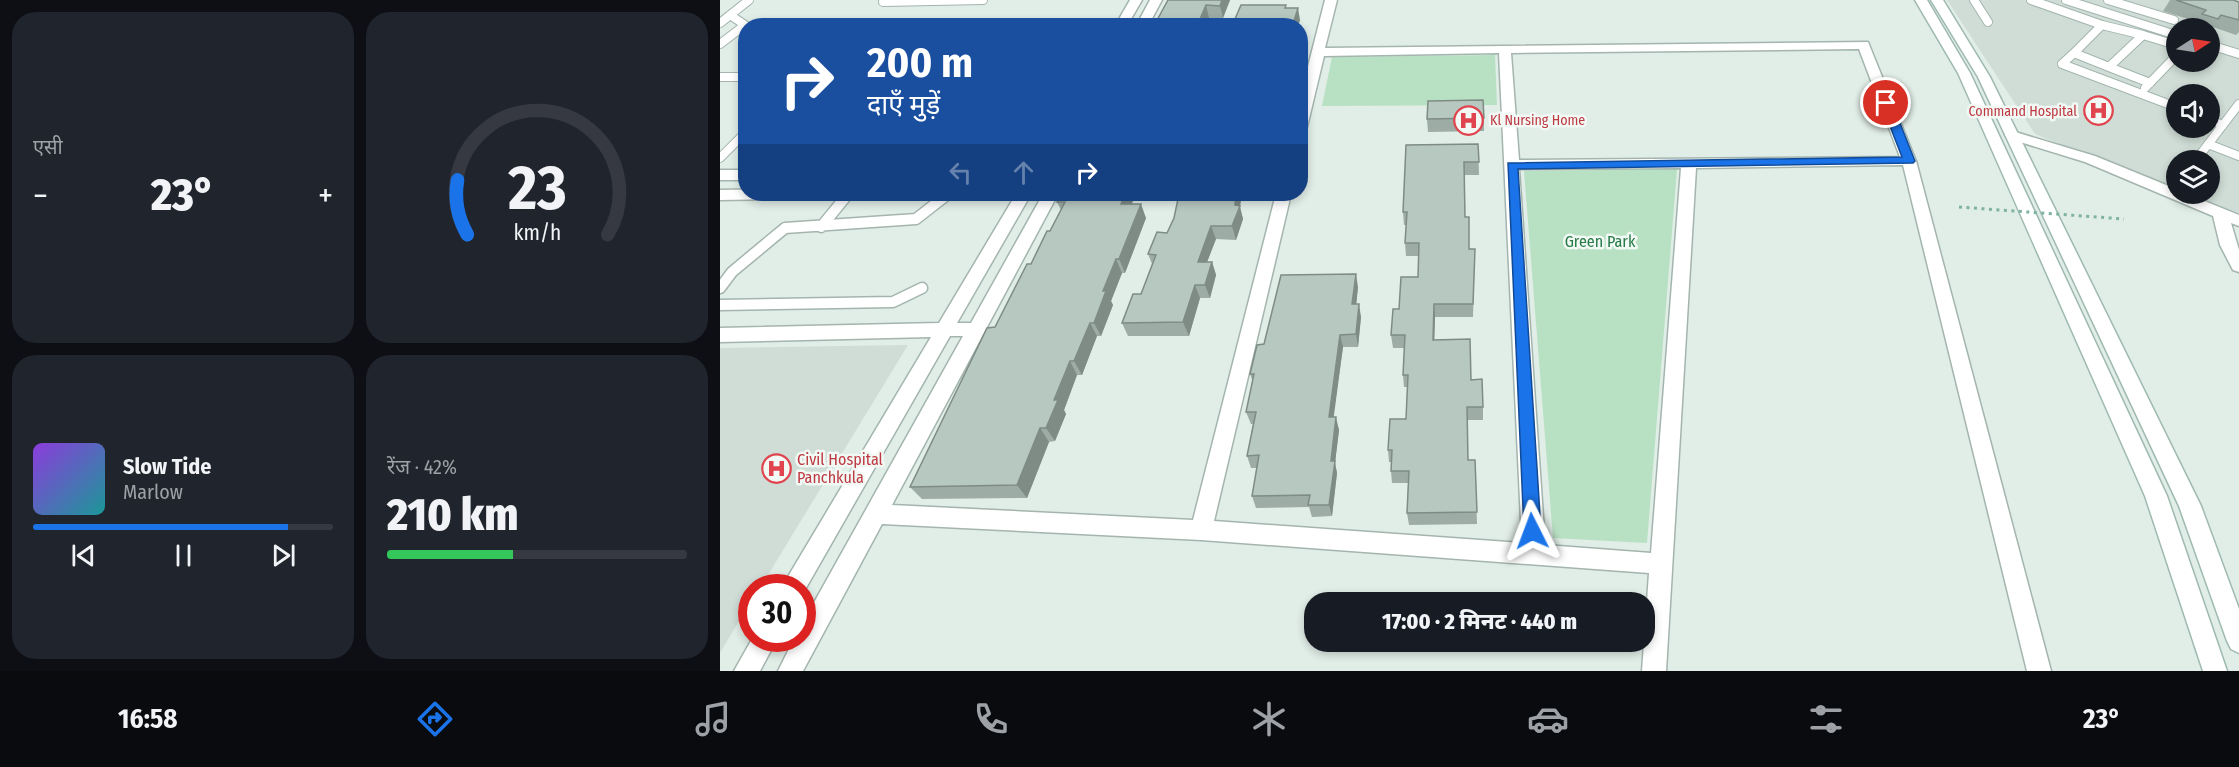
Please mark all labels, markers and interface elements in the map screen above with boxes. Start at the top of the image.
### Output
north arrow [2166,18,2220,72]
map controls [2166,18,2220,204]
text: 200 m [867,38,973,88]
icon: right [768,42,846,120]
pin [1860,77,1911,128]
button: sound [2166,84,2220,138]
icon: arrive [1869,86,1902,119]
text: दाएँ मुड़ें [867,89,940,121]
hospital icon: Command Hospital [2082,95,2114,127]
place label: Command Hospital [1969,103,2077,120]
hospital icon: Kl Nursing Home [1453,104,1485,136]
place label: Kl Nursing Home [1490,112,1585,129]
text: एसी [33,135,63,159]
button: layers [2166,150,2220,204]
text: 23 [507,151,566,226]
icon: left [944,156,977,189]
icon: ahead [1007,156,1040,189]
icon: right [1070,156,1103,189]
text: 23° [151,168,215,222]
text: − [33,176,48,216]
text: + [318,176,333,216]
text: km/h [513,220,561,246]
park label: Green Park [1565,232,1636,251]
place label: Civil Hospital Panchkula [797,450,883,487]
hospital icon: Civil Hospital Panchkula [760,452,792,484]
text: Slow Tide [123,453,211,480]
text: रेंज · 42% [387,455,457,479]
text: Marlow [123,480,183,504]
text: 210 km [387,488,519,542]
position arrow [1500,499,1564,563]
icon: previous [67,539,100,572]
icon: pause [167,539,200,572]
icon: next [267,539,300,572]
speed limit sign: 30 [738,574,816,652]
text: 17:00 · 2 मिनट · 440 m [1382,608,1577,635]
icon: directions [414,698,456,740]
icon: music [692,698,734,740]
icon: phone [970,698,1012,740]
icon: climate [1248,698,1290,740]
icon: car [1527,698,1569,740]
icon: filters [1805,698,1847,740]
text: 16:58 [118,703,178,735]
text: 23° [2083,703,2121,735]

